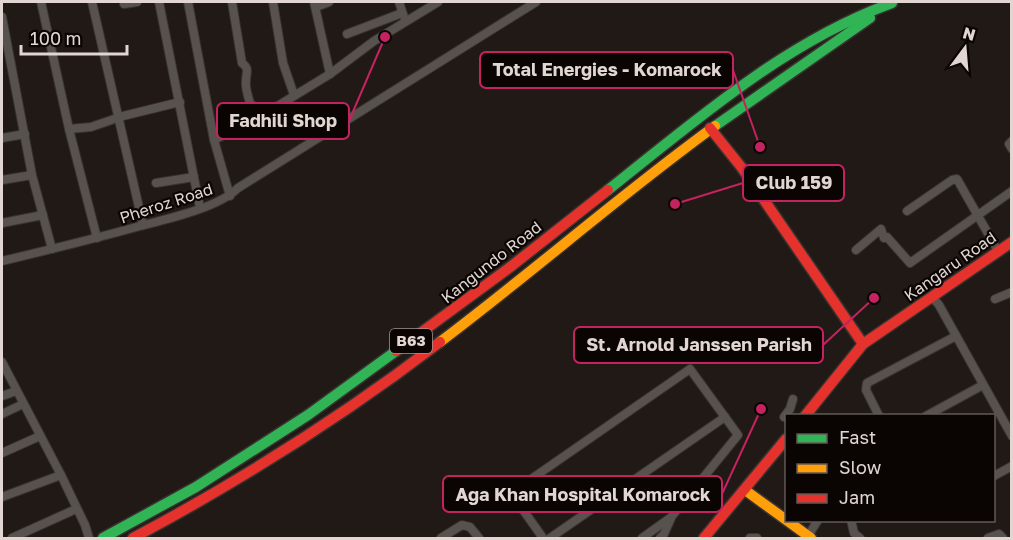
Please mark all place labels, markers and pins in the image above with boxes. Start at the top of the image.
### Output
callout: Total Energies - Komarock [480,52,733,88]
callout: Fadhili Shop [217,103,349,139]
callout: Club 159 [743,165,844,201]
callout: St. Arnold Janssen Parish [574,327,823,363]
callout: Aga Khan Hospital Komarock [443,476,722,512]

